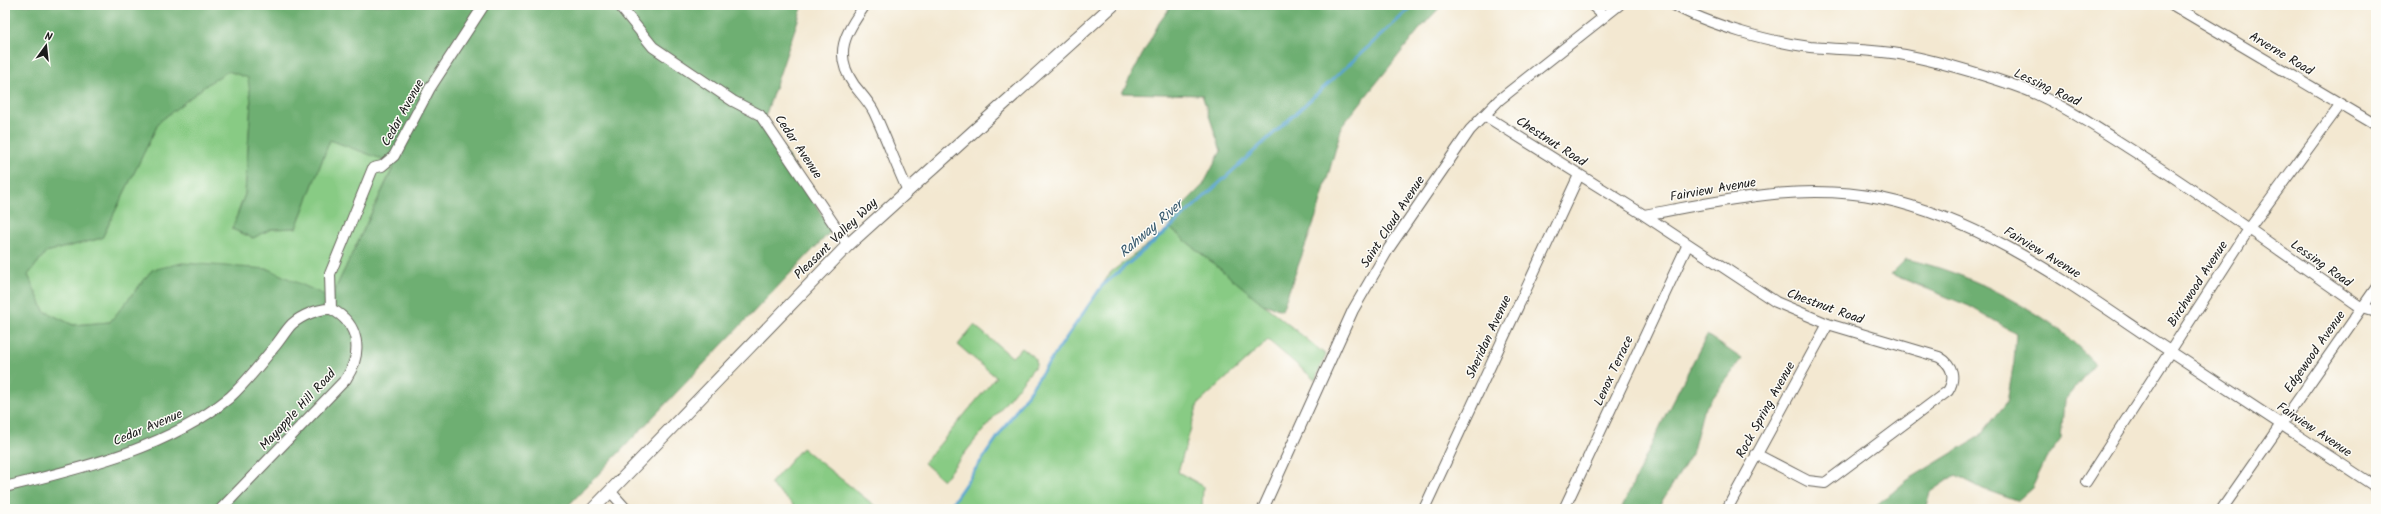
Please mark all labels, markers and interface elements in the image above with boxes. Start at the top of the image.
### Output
north arrow [26,26,66,66]
street label: Arverne Road [2245,26,2318,82]
text: N [43,28,54,47]
street label: Lessing Road [2010,63,2084,113]
street label: Cedar Avenue [376,75,430,150]
street label: Cedar Avenue [769,110,827,184]
street label: Chestnut Road [1511,111,1591,173]
street label: Saint Cloud Avenue [1355,172,1431,272]
street label: Fairview Avenue [1668,172,1758,208]
street label: Pleasant Valley Way [789,193,883,285]
water label: Rahway River [1114,193,1190,263]
street label: Fairview Avenue [1999,222,2085,284]
street label: Lessing Road [2286,235,2357,293]
street label: Birchwood Avenue [2162,237,2234,331]
street label: Chestnut Road [1784,283,1867,331]
street label: Sheridan Avenue [1460,292,1518,382]
street label: Edgewood Avenue [2279,306,2351,398]
street label: Lenox Terrace [1588,332,1640,410]
street label: Rock Spring Avenue [1731,358,1801,462]
street label: Mayapple Hill Road [255,364,342,455]
street label: Fairview Avenue [2272,397,2356,463]
street label: Cedar Avenue [110,404,186,452]

